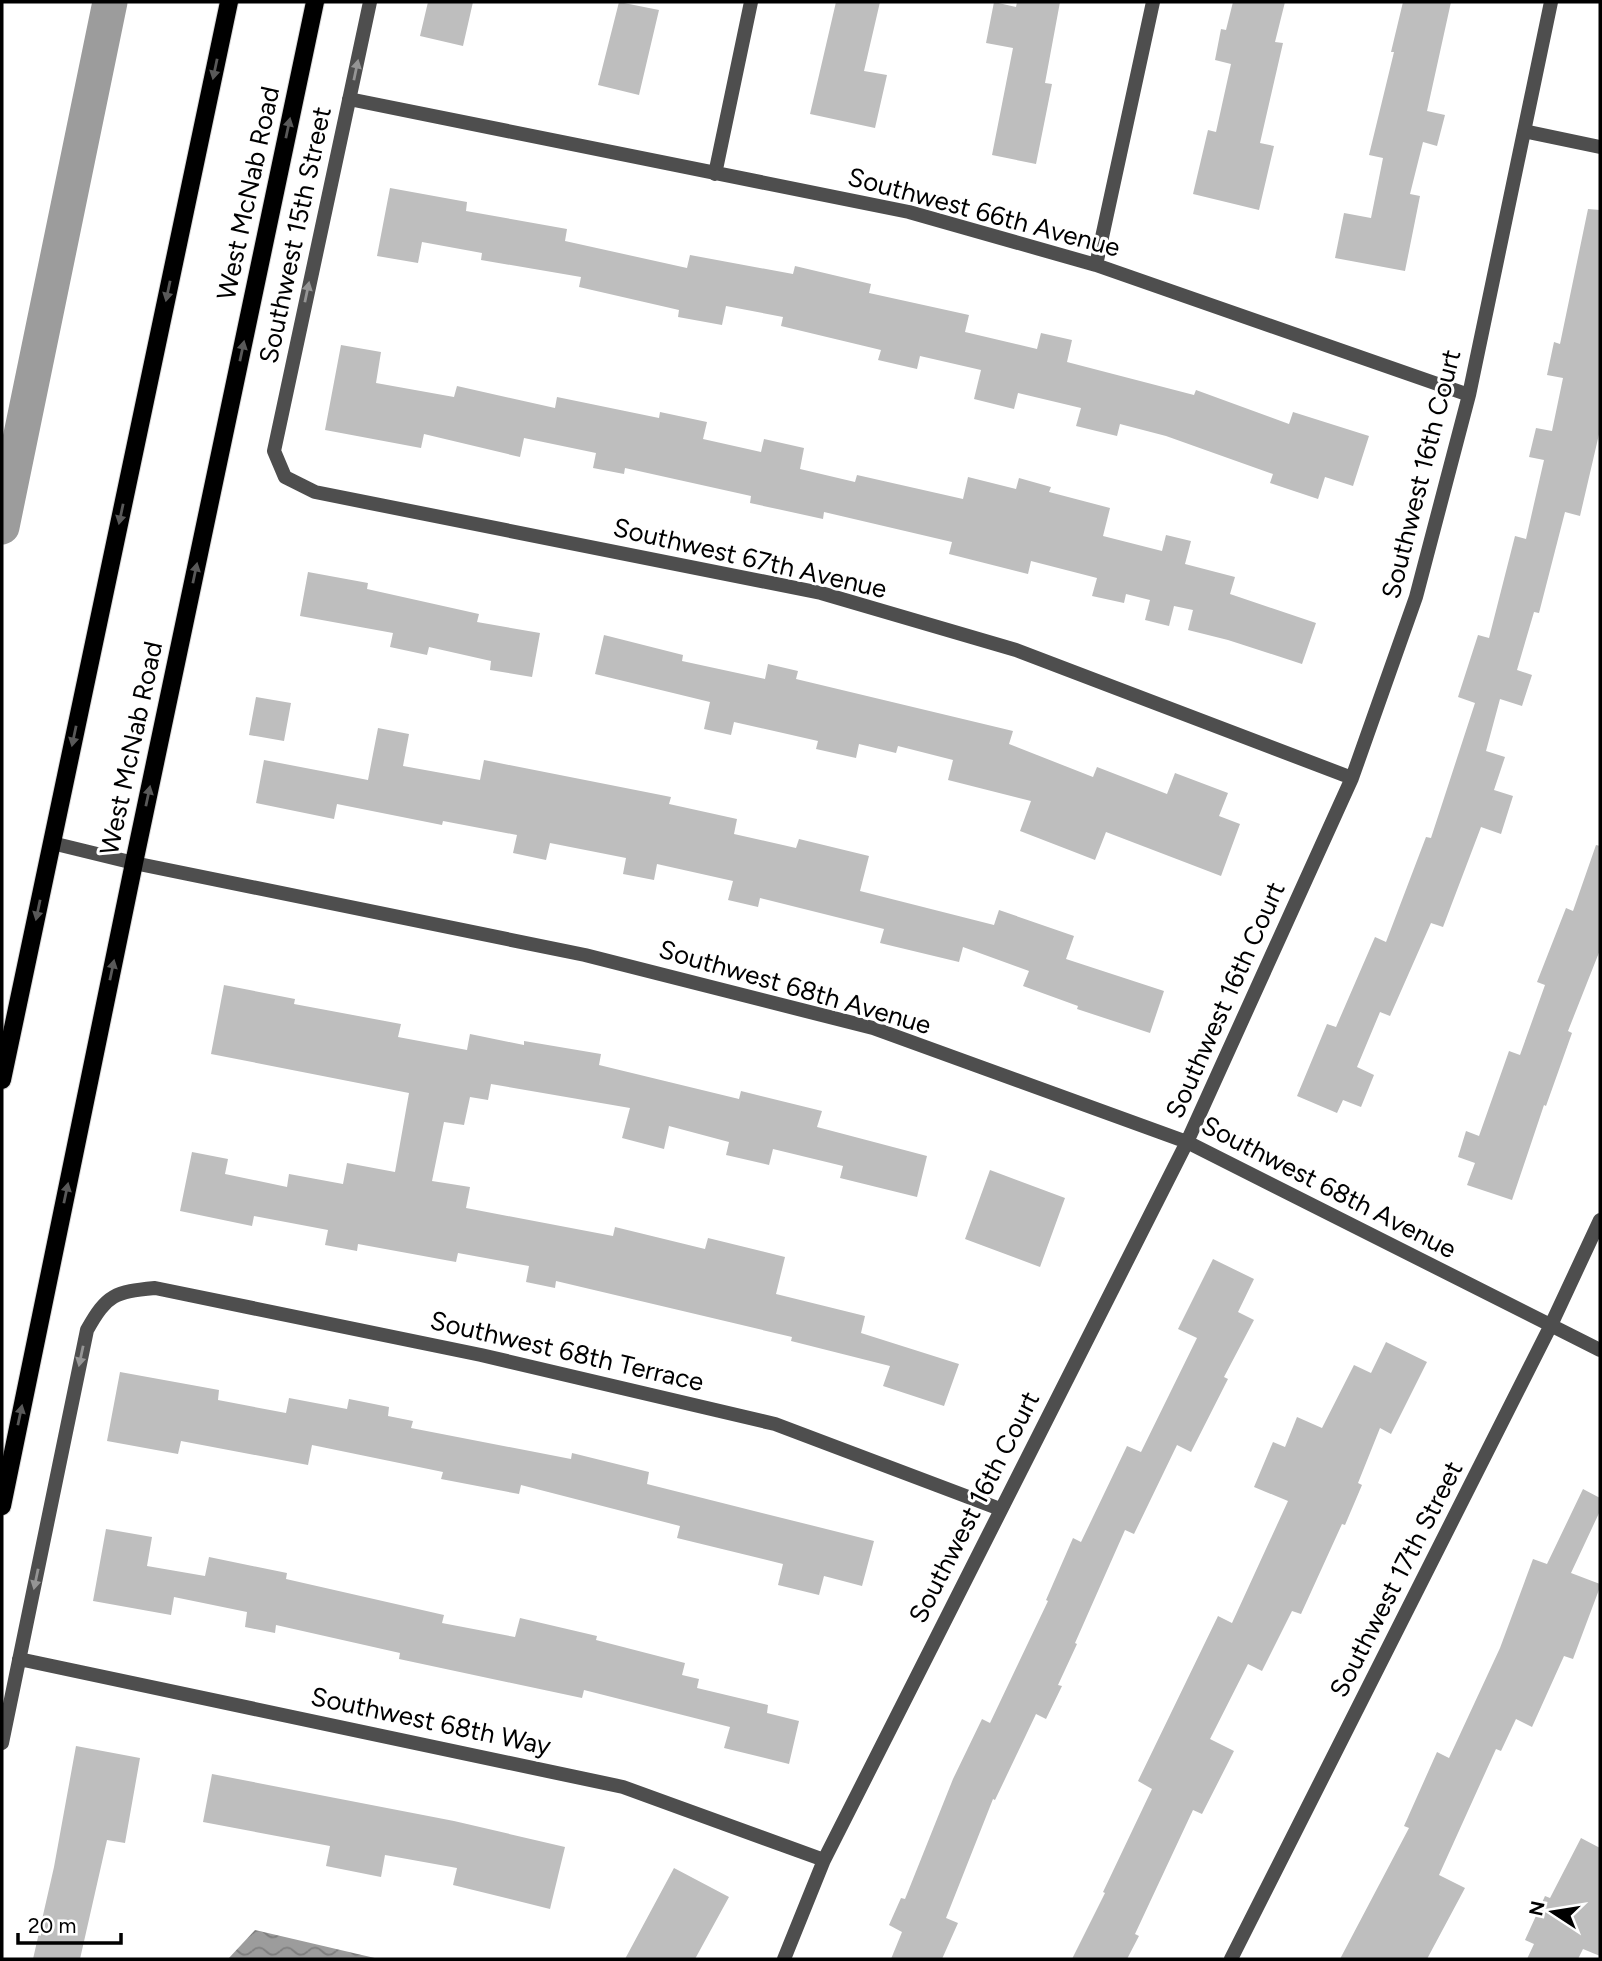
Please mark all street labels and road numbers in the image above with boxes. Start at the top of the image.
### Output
street label: West McNab Road [210,83,286,303]
street label: Southwest 15th Street [252,104,338,366]
street label: Southwest 66th Avenue [844,160,1124,264]
street label: Southwest 16th Court [1375,346,1467,602]
street label: Southwest 67th Avenue [610,511,890,605]
street label: West McNab Road [93,638,169,858]
street label: Southwest 16th Court [1158,877,1292,1123]
street label: Southwest 68th Avenue [655,933,935,1041]
street label: Southwest 68th Avenue [1196,1109,1462,1265]
street label: Southwest 68th Terrace [427,1304,707,1398]
street label: Southwest 16th Court [902,1386,1046,1628]
street label: Southwest 17th Street [1323,1455,1469,1702]
street label: Southwest 68th Way [308,1680,554,1762]

